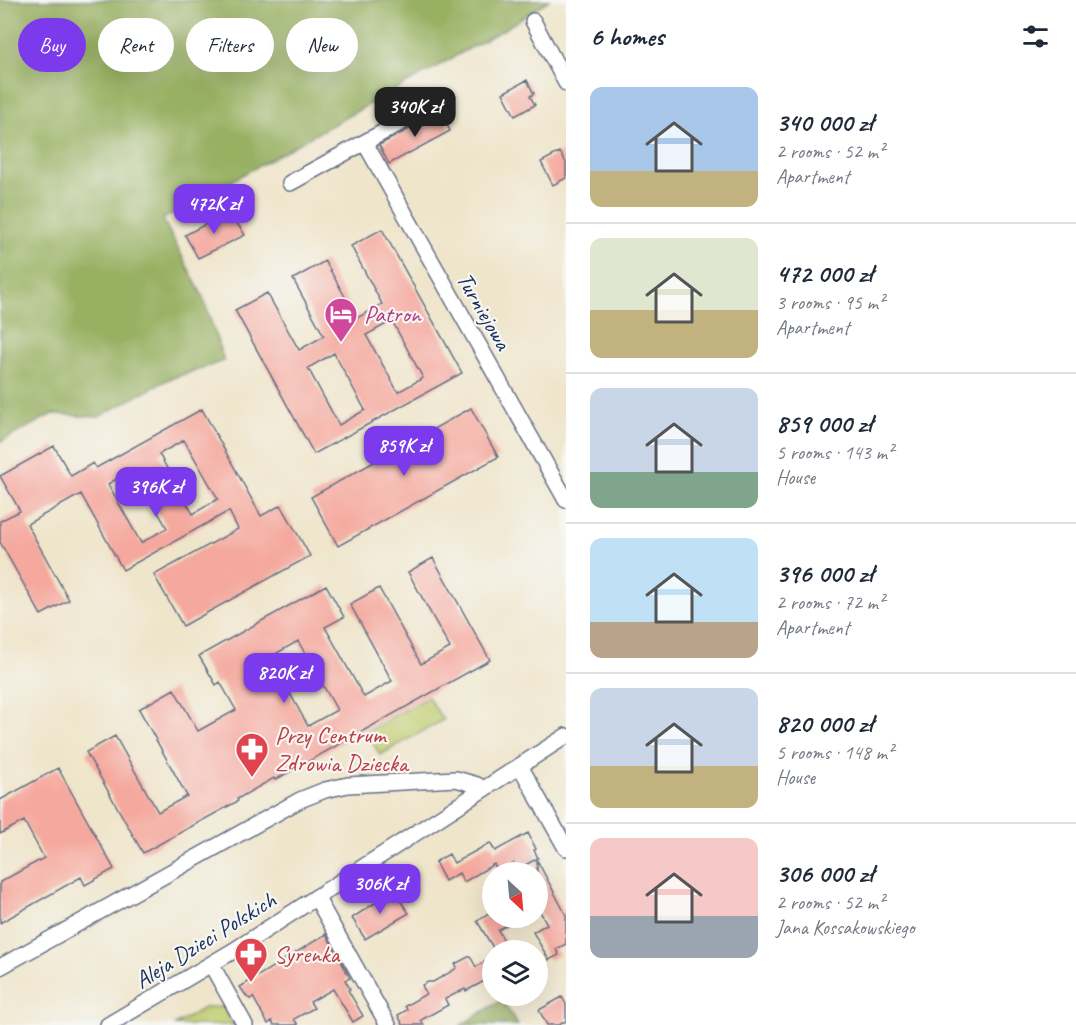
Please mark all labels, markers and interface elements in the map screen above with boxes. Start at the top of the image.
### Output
chip: Buy [18,18,86,72]
chip: Rent [98,18,174,72]
chip: Filters [186,18,274,72]
chip: New [286,18,358,72]
text: 6 homes [590,20,664,53]
icon: filters [1019,20,1052,53]
pin: 340K zł [360,87,470,138]
text: 340K zł [389,94,441,119]
text: 340 000 zł [776,106,873,139]
icon: home [638,111,710,183]
text: 2 rooms · 52 m² [776,139,884,164]
text: Apartment [776,164,849,189]
pin: 472K zł [159,184,269,235]
text: 472K zł [188,191,240,216]
text: 472 000 zł [776,257,873,290]
icon: home [638,262,710,334]
street label: Turniejowa [450,267,519,356]
text: 3 rooms · 95 m² [776,290,884,315]
hotel icon: Patron [323,296,359,343]
place label: Patron [364,299,422,329]
text: Apartment [776,315,849,340]
text: 859 000 zł [776,407,872,440]
icon: home [638,412,710,484]
pin: 859K zł [349,426,459,477]
text: 859K zł [378,433,430,458]
text: 5 rooms · 143 m² [776,440,893,465]
text: House [776,465,815,490]
pin: 396K zł [101,467,211,518]
text: 396K zł [130,474,182,499]
text: 396 000 zł [776,557,873,590]
icon: home [638,562,710,634]
text: 2 rooms · 72 m² [776,590,884,615]
text: Apartment [776,615,849,640]
pin: 820K zł [229,653,339,704]
text: 820K zł [258,660,310,685]
text: 820 000 zł [776,707,873,740]
icon: home [638,712,710,784]
place label: Przy Centrum Zdrowia Dziecka [275,720,410,778]
pharmacy icon: Przy Centrum Zdrowia Dziecka [234,731,270,778]
text: 5 rooms · 148 m² [776,740,893,765]
text: House [776,765,815,790]
text: 306 000 zł [776,857,873,890]
north arrow [482,862,548,928]
map controls [482,862,548,1006]
icon: home [638,862,710,934]
pin: 306K zł [325,864,435,915]
text: 306K zł [353,871,407,896]
street label: Aleja Dzieci Polskich [129,884,282,995]
text: 2 rooms · 52 m² [776,890,884,915]
text: Jana Kossakowskiego [776,915,914,940]
pharmacy icon: Syrenka [233,936,269,983]
place label: Syrenka [274,939,340,969]
button: layers [482,940,548,1006]

